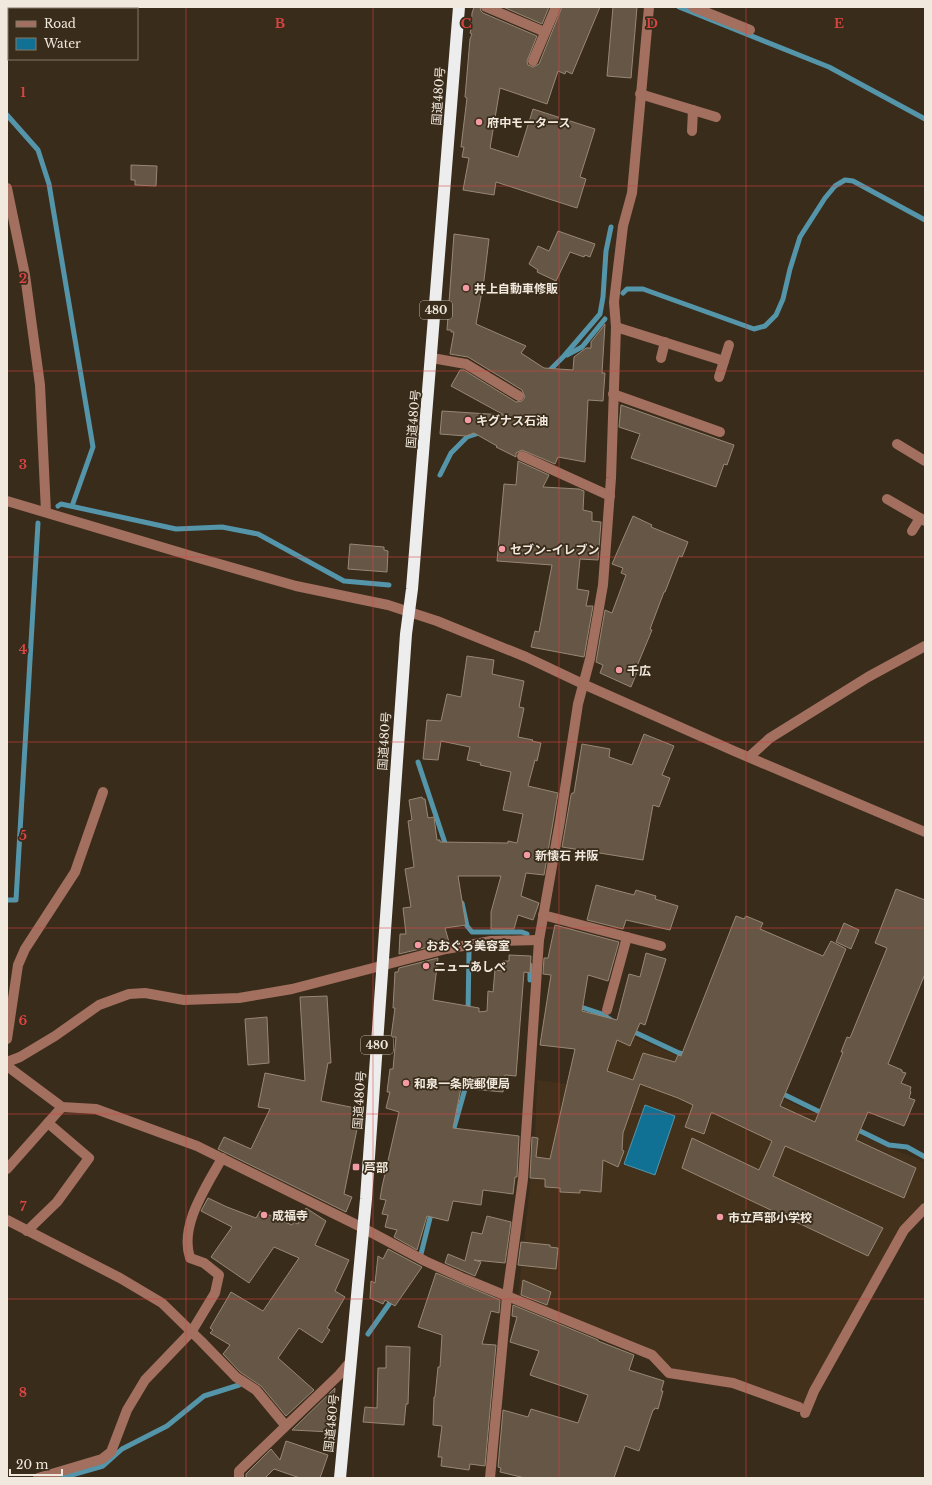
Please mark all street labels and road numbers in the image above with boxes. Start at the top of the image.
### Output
street label: 国道480号 [428,66,448,126]
road number: 480 [420,301,452,319]
street label: 国道480号 [403,389,423,449]
street label: 国道480号 [374,711,394,771]
road number: 480 [361,1036,393,1054]
street label: 国道480号 [349,1070,369,1130]
street label: 国道480号 [320,1393,342,1453]

